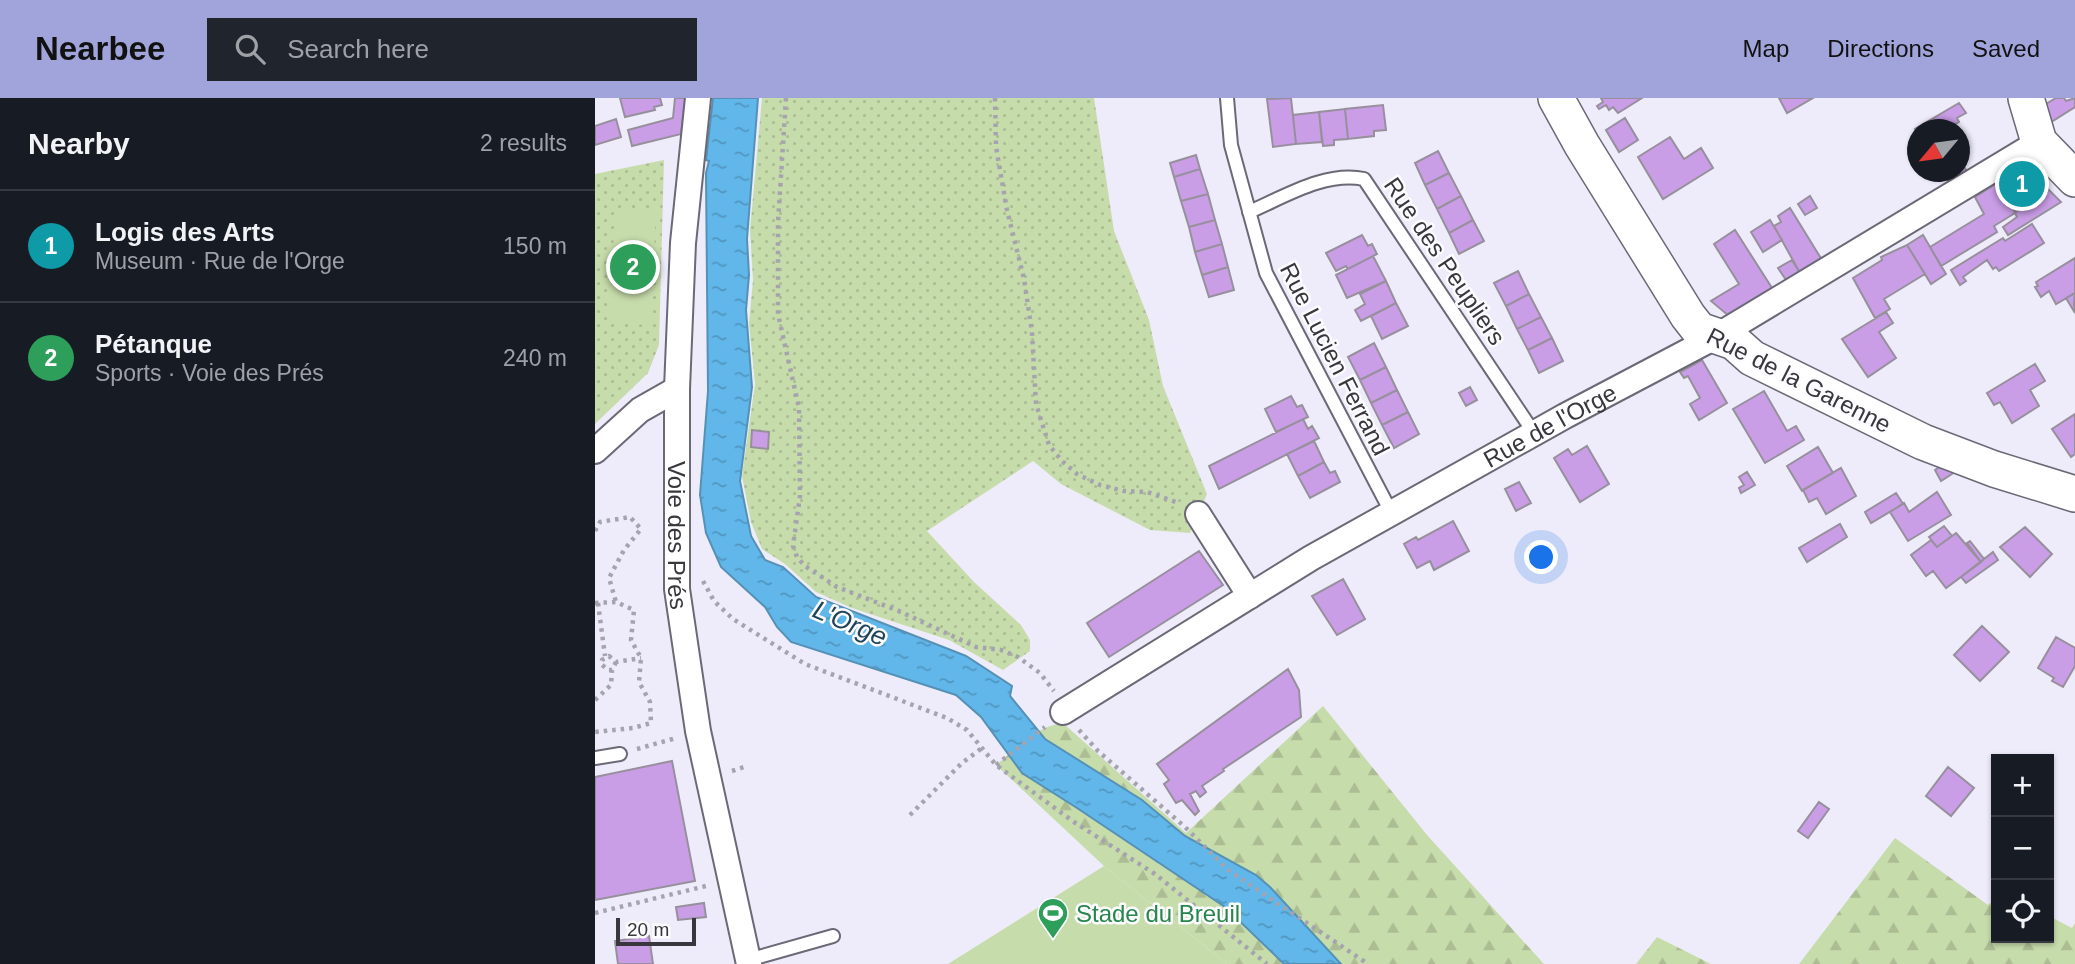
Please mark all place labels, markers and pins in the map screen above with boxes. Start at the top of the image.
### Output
pin: 1 [1999,158,2045,210]
pin: 2 [610,241,656,293]
sports icon: Stade du Breuil [1036,896,1070,940]
place label: Stade du Breuil [1076,900,1240,927]

